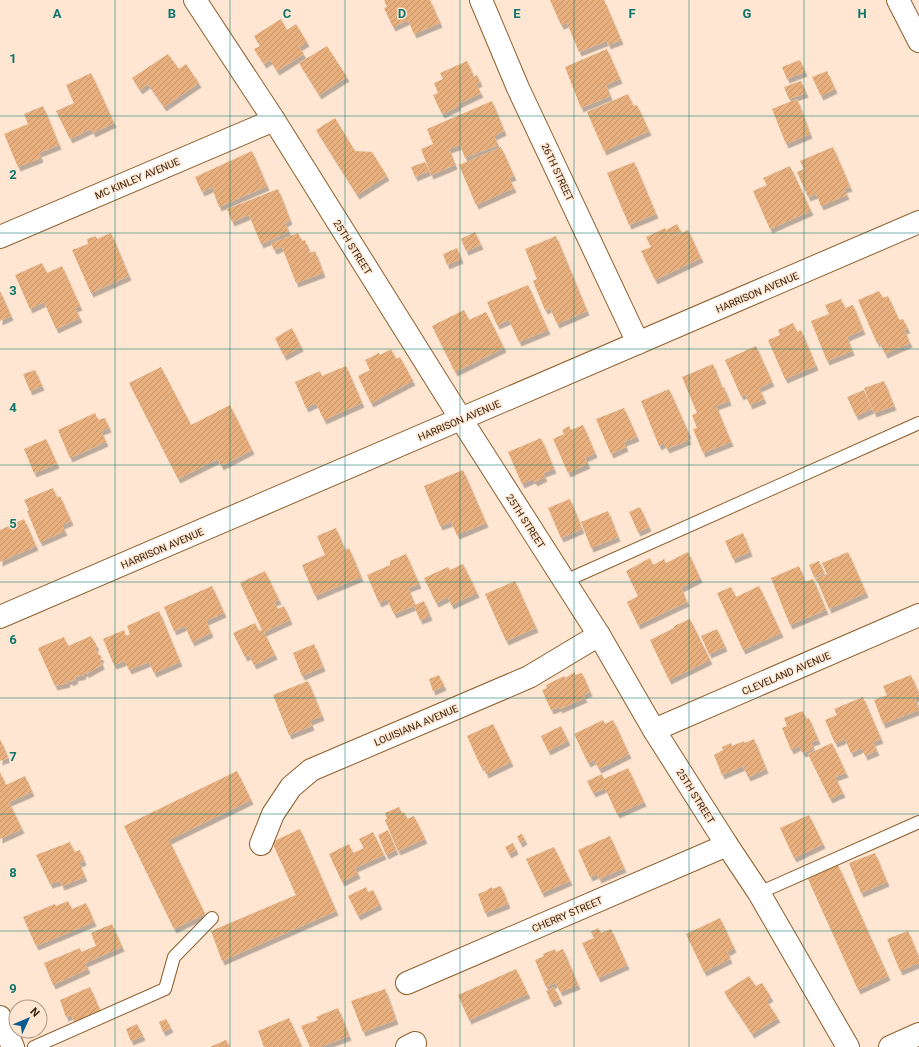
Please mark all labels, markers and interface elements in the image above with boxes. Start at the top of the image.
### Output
text: A [53,6,62,21]
text: B [168,6,176,21]
text: C [283,6,292,21]
text: D [398,6,406,21]
text: E [513,6,521,21]
text: F [628,6,636,21]
text: G [743,6,752,21]
text: H [857,6,867,21]
text: 1 [9,51,17,66]
street label: 26TH STREET [539,142,576,203]
street label: MC KINLEY AVENUE [93,156,181,201]
text: 2 [9,167,17,182]
street label: 25TH STREET [331,218,374,277]
street label: HARRISON AVENUE [714,270,800,315]
text: 3 [9,283,17,298]
street label: HARRISON AVENUE [416,398,502,443]
text: 4 [9,400,17,415]
street label: 25TH STREET [504,492,547,550]
text: 5 [9,516,17,531]
street label: HARRISON AVENUE [119,526,205,571]
text: 6 [9,632,17,647]
street label: CLEVELAND AVENUE [740,650,832,697]
street label: LOUISIANA AVENUE [373,703,460,748]
text: 7 [9,749,17,764]
street label: 25TH STREET [674,767,717,826]
text: 8 [9,865,17,880]
street label: CHERRY STREET [530,895,604,934]
text: 9 [9,981,17,996]
north arrow [8,999,48,1039]
text: N [27,1005,42,1020]

